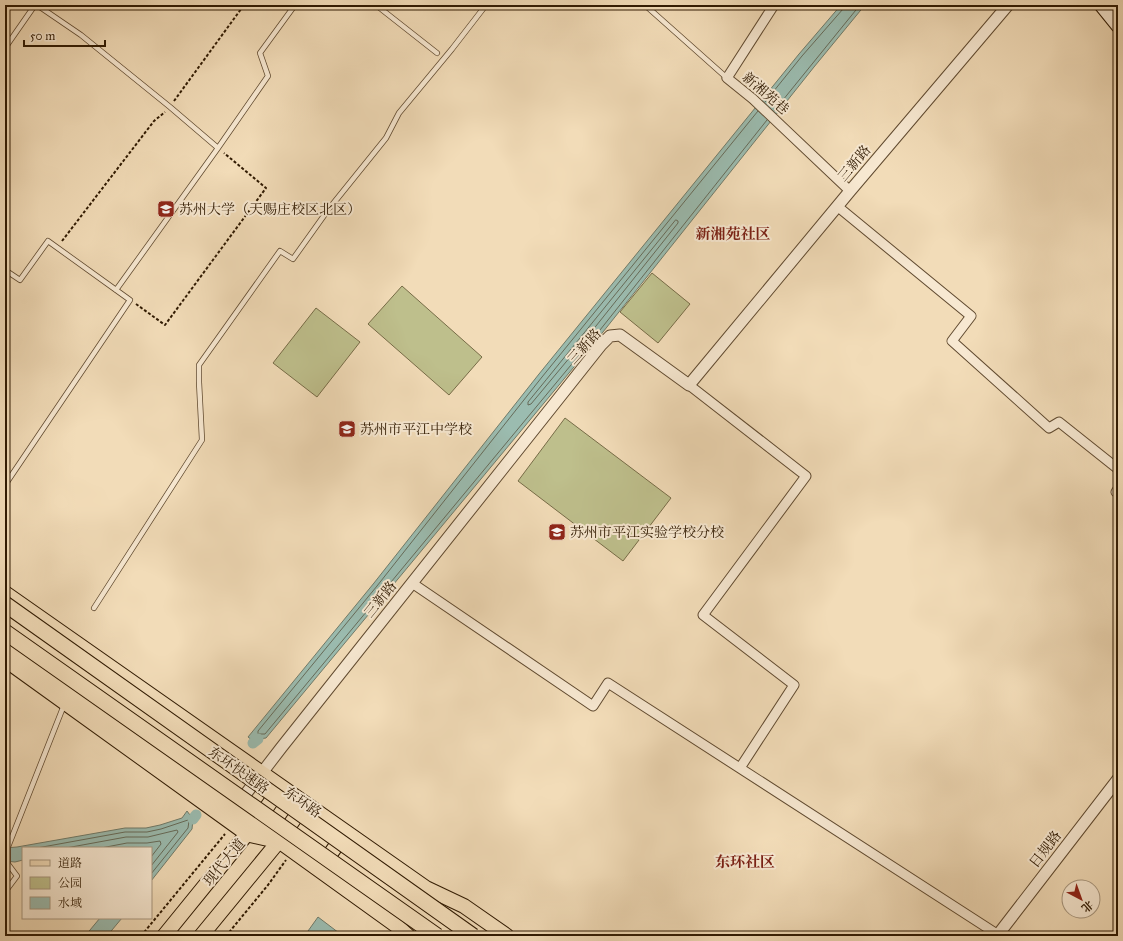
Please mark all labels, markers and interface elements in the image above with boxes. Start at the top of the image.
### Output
scale bar [24,22,105,48]
text: 50 m [30,29,55,43]
street label: 新湘苑巷 [739,69,792,118]
street label: 三新路 [834,142,874,185]
school or university icon: 苏州大学（天赐庄校区北区） [156,199,176,219]
place label: 苏州大学（天赐庄校区北区） [179,201,361,218]
district label: 新湘苑社区 [695,225,771,243]
street label: 三新路 [564,325,605,368]
school or university icon: 苏州市平江中学校 [337,419,357,439]
place label: 苏州市平江中学校 [360,421,472,438]
school or university icon: 苏州市平江实验学校分校 [547,522,567,542]
place label: 苏州市平江实验学校分校 [570,524,724,541]
street label: 三新路 [361,578,400,621]
street label: 东环快速路 [205,743,272,797]
street label: 东环路 [281,783,325,821]
street label: 日规路 [1026,828,1065,871]
street label: 现代大道 [200,835,249,889]
legend [22,847,152,919]
district label: 东环社区 [715,853,775,871]
text: 道路 [58,856,82,870]
text: 公园 [58,876,82,890]
north arrow [1061,879,1101,919]
text: 水域 [58,896,82,910]
text: 北 [1079,898,1096,915]

